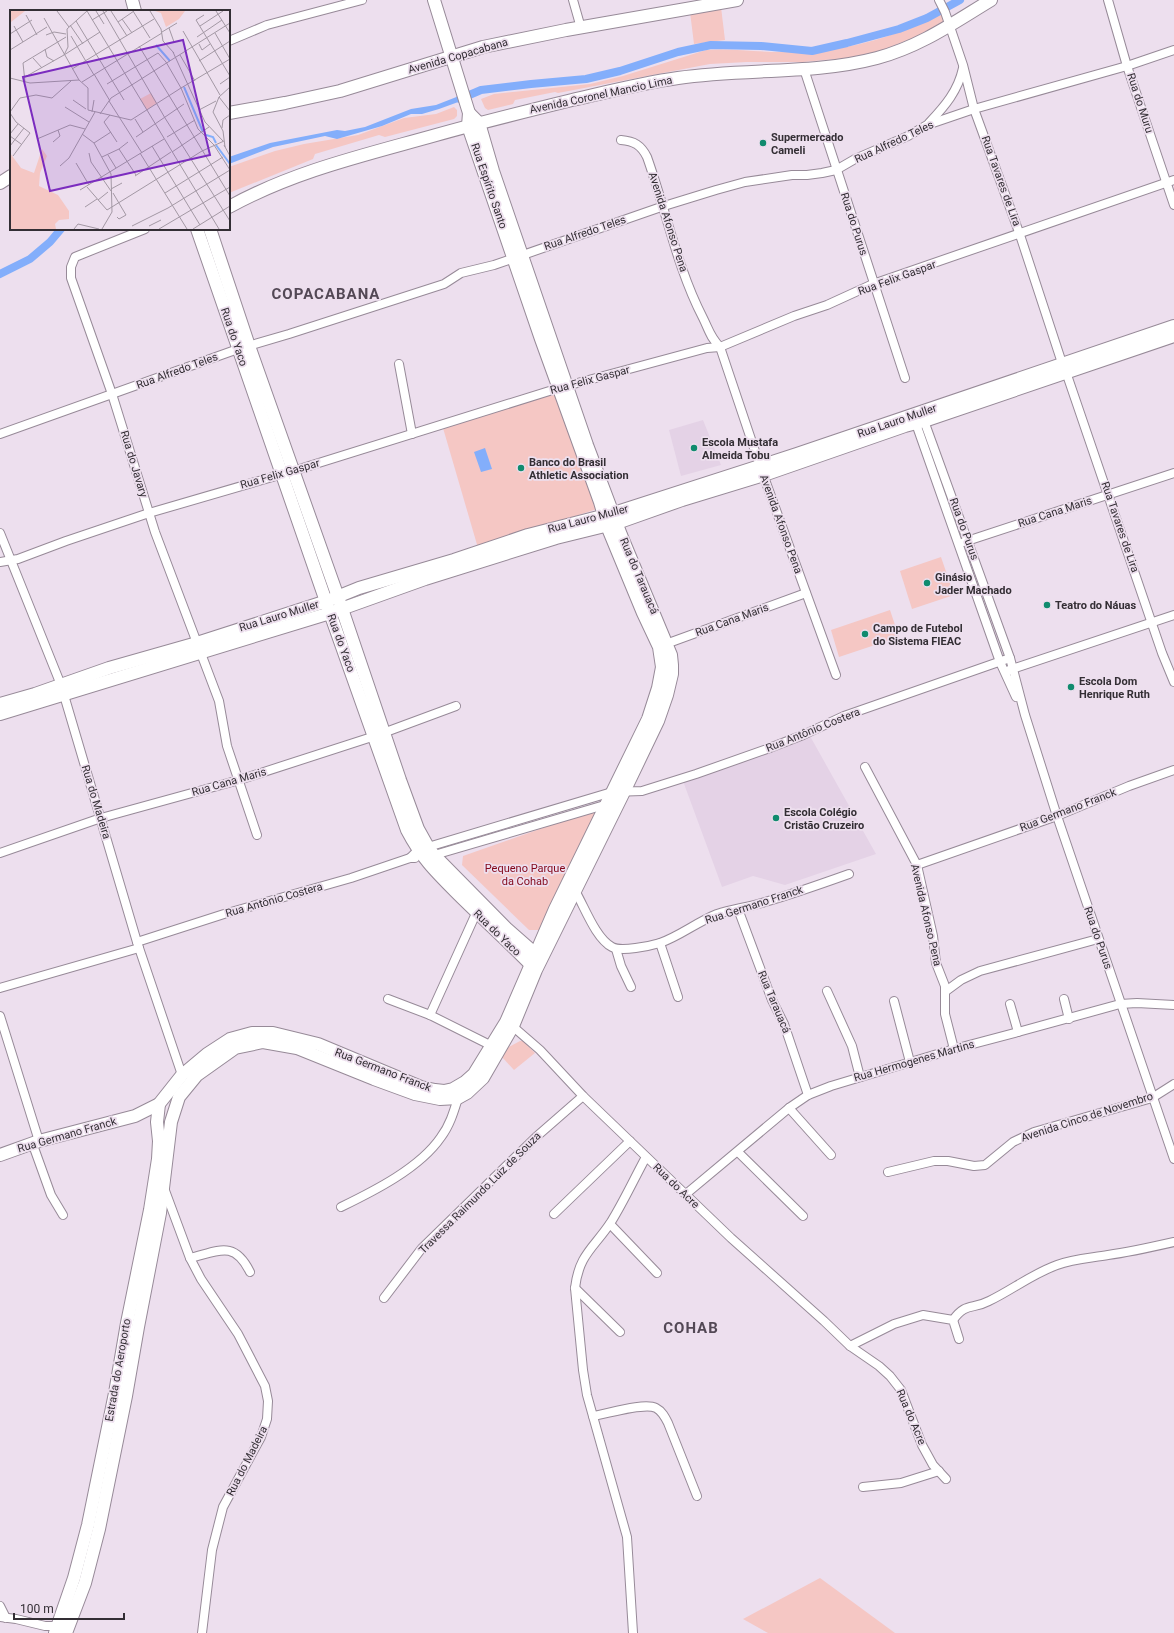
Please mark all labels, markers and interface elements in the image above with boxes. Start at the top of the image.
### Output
inset map [10,10,230,230]
street label: Avenida Copacabana [407,36,509,76]
street label: Rua do Muru [1124,71,1156,135]
street label: Avenida Coronel Mancio Lima [528,74,674,116]
street label: Rua Alfredo Teles [852,118,936,166]
place label: Supermercado Cameli [771,131,844,157]
street label: Rua Tavares de Lira [979,134,1023,228]
marker: Supermercado Cameli [758,138,768,148]
street label: Rua Espírito Santo [468,142,510,230]
street label: Avenida Afonso Pena [646,170,690,274]
street label: Rua do Purus [838,191,870,257]
street label: Rua Alfredo Teles [542,213,628,253]
street label: Rua Felix Gaspar [856,258,938,298]
district label: COPACABANA [272,285,380,303]
street label: Rua do Yaco [218,306,250,368]
street label: Rua Alfredo Teles [134,350,220,392]
street label: Rua Felix Gaspar [549,363,632,397]
street label: Rua Lauro Muller [856,401,938,441]
street label: Rua do Javary [118,429,151,500]
place label: Escola Mustafa Almeida Tobu [702,436,778,462]
marker: Escola Mustafa Almeida Tobu [689,443,699,453]
street label: Rua Felix Gaspar [239,456,321,492]
place label: Banco do Brasil Athletic Association [529,456,629,482]
marker: Banco do Brasil Athletic Association [516,463,526,473]
street label: Avenida Afonso Pena [757,473,805,575]
street label: Rua Tavares de Lira [1098,480,1142,574]
street label: Rua Cana Maris [1016,494,1094,530]
street label: Rua do Purus [947,496,981,562]
street label: Rua Lauro Muller [546,502,630,536]
street label: Rua do Tarauacá [617,536,661,616]
place label: Ginásio Jader Machado [935,571,1012,597]
marker: Ginásio Jader Machado [922,578,932,588]
street label: Rua Lauro Muller [238,598,321,634]
place label: Teatro do Náuas [1055,599,1137,612]
marker: Teatro do Náuas [1042,600,1052,610]
street label: Rua Cana Maris [694,601,771,639]
street label: Rua do Yaco [324,612,358,674]
place label: Campo de Futebol do Sistema FIEAC [873,622,963,648]
marker: Campo de Futebol do Sistema FIEAC [860,629,870,639]
place label: Escola Dom Henrique Ruth [1079,675,1150,701]
marker: Escola Dom Henrique Ruth [1066,682,1076,692]
street label: Rua Antônio Costera [764,705,862,755]
street label: Rua do Madeira [79,763,113,841]
street label: Rua Cana Maris [190,765,268,799]
street label: Rua Germano Franck [1018,785,1118,834]
place label: Escola Colégio Cristão Cruzeiro [784,806,864,832]
marker: Escola Colégio Cristão Cruzeiro [771,813,781,823]
park label: Pequeno Parque da Cohab [485,862,565,888]
street label: Avenida Afonso Pena [908,863,944,967]
street label: Rua Antônio Costera [224,880,324,920]
street label: Rua Germano Franck [703,883,805,927]
street label: Rua do Purus [1081,905,1115,971]
street label: Rua do Yaco [471,907,523,959]
street label: Rua Tarauacá [755,969,793,1035]
street label: Rua Hermogenes Martins [852,1037,976,1084]
street label: Rua Germano Franck [333,1046,433,1095]
street label: Avenida Cinco de Novembro [1019,1090,1155,1144]
street label: Rua Germano Franck [16,1115,118,1155]
street label: Travessa Raimundo Luiz de Souza [416,1129,544,1257]
street label: Rua do Acre [650,1161,702,1211]
street label: Estrada do Aeroporto [103,1318,133,1422]
district label: COHAB [663,1319,719,1337]
street label: Rua do Acre [893,1387,929,1447]
street label: Rua do Madeira [224,1424,270,1498]
scale bar [14,1595,124,1621]
text: 100 m [20,1602,54,1616]

